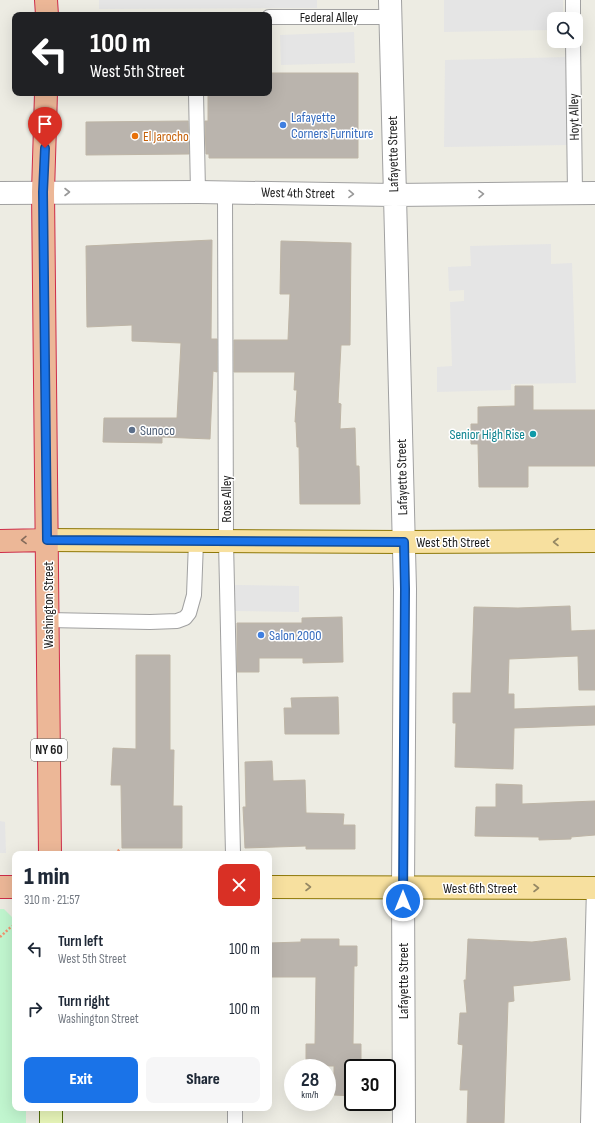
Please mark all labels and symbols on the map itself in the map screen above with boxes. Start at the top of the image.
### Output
street label: Federal Alley [300,9,359,26]
street label: Hoyt Alley [565,93,583,141]
pin [28,107,62,148]
place label: Lafayette Corners Furniture [291,109,373,142]
street label: Lafayette Street [384,116,402,192]
marker: Lafayette Corners Furniture [278,120,288,130]
place label: El Jarocho [143,128,189,145]
marker: El Jarocho [130,131,140,141]
street label: West 4th Street [261,184,335,202]
one-way arrow [64,188,70,196]
one-way arrow [348,190,354,198]
one-way arrow [478,190,484,198]
place label: Sunoco [140,422,175,439]
marker: Sunoco [127,425,137,435]
place label: Senior High Rise [449,426,525,443]
marker: Senior High Rise [528,429,538,439]
street label: Lafayette Street [393,439,411,515]
street label: Rose Alley [218,475,235,523]
street label: West 5th Street [416,534,490,551]
one-way arrow [21,536,27,544]
one-way arrow [553,538,559,546]
street label: Washington Street [40,562,57,649]
place label: Salon 2000 [269,627,322,644]
marker: Salon 2000 [256,630,266,640]
road number: NY 60 [31,739,67,761]
position arrow [382,880,424,922]
street label: West 6th Street [443,880,517,897]
one-way arrow [305,883,311,891]
one-way arrow [533,884,539,892]
street label: Lafayette Street [395,943,412,1019]
speed limit sign: 30 [344,1059,396,1111]

